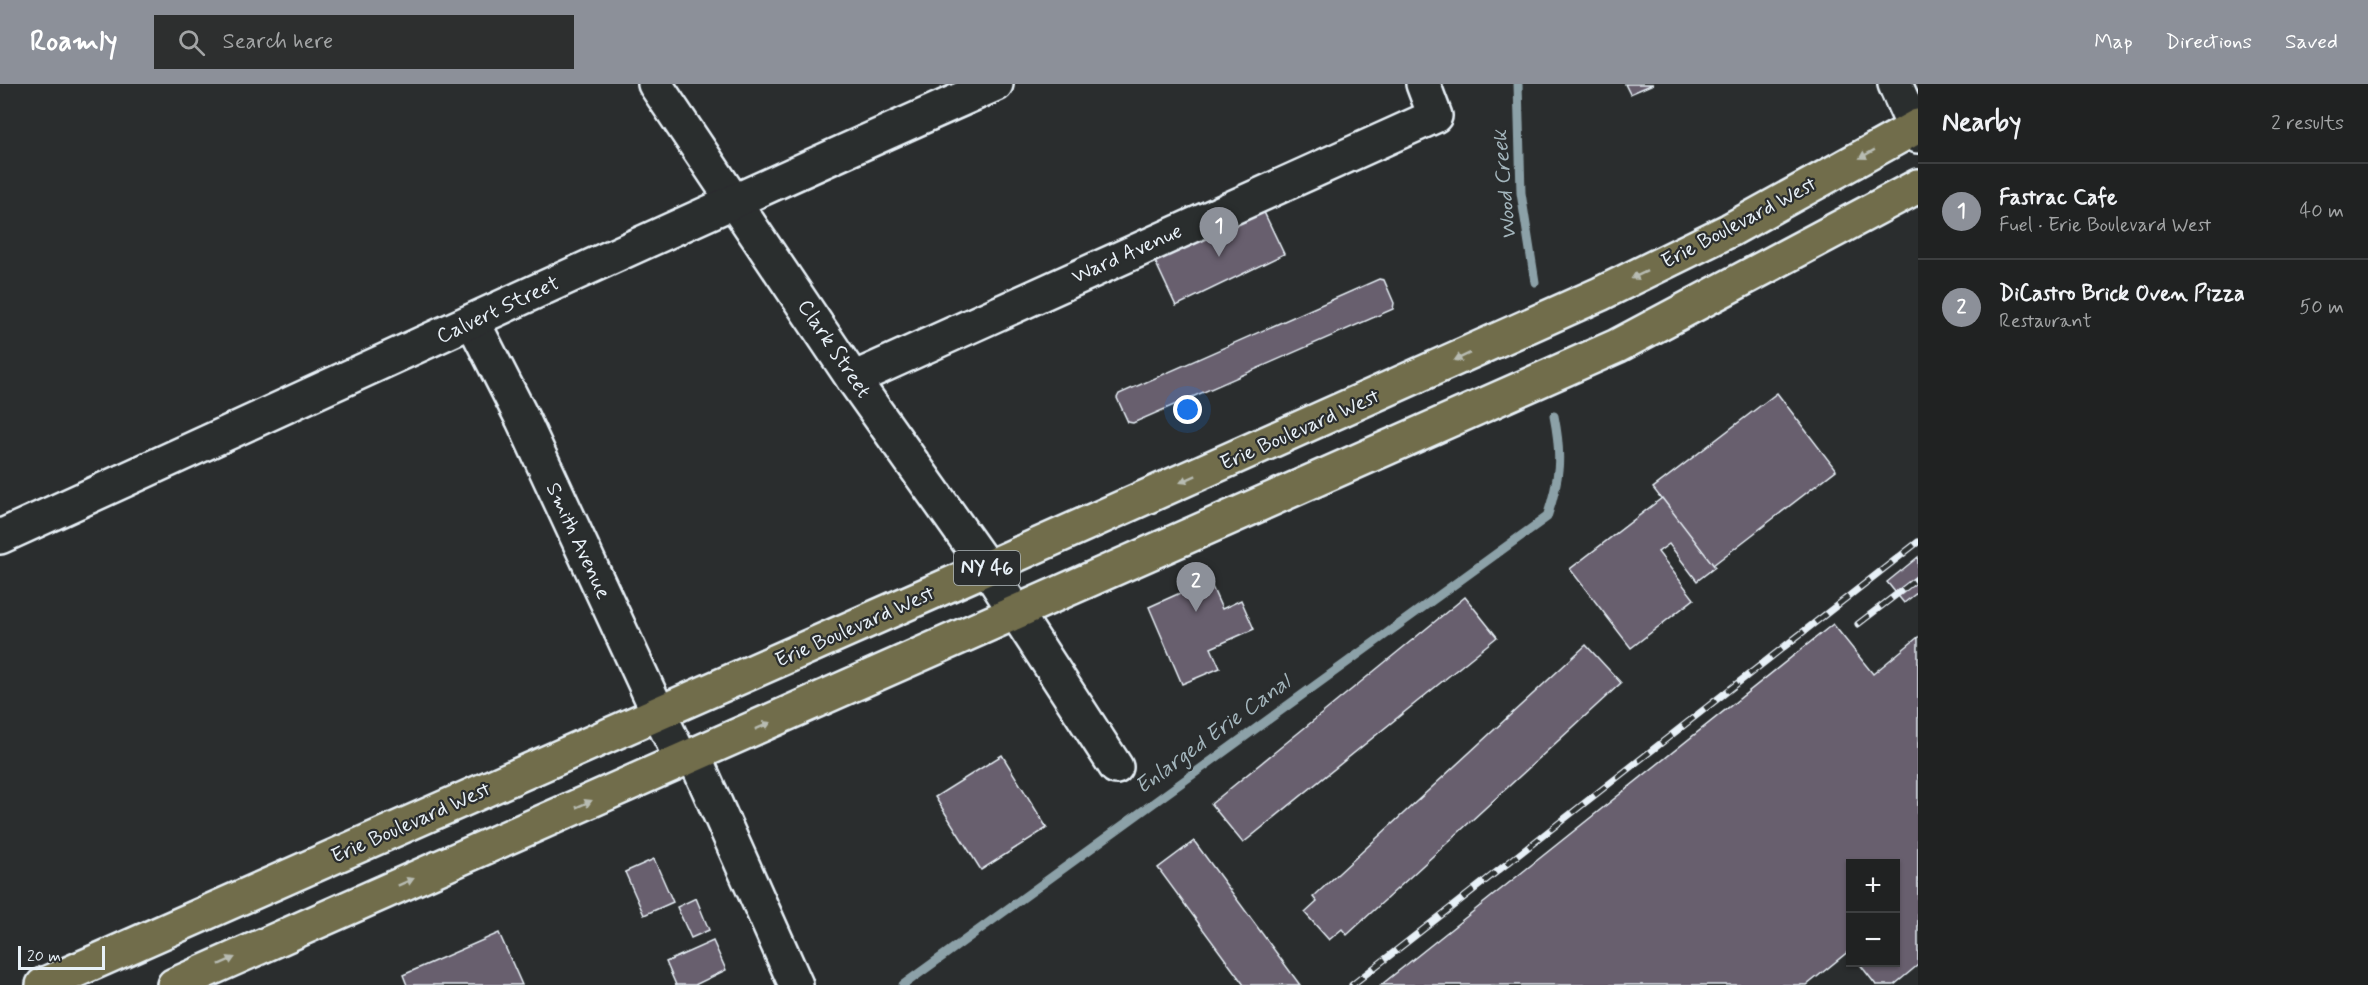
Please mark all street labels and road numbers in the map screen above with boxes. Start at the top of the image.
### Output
street label: Erie Boulevard West [1657,170,1822,276]
street label: Ward Avenue [1067,217,1187,291]
street label: Calvert Street [432,269,564,351]
street label: Clark Street [791,294,877,404]
street label: Erie Boulevard West [1216,382,1384,478]
street label: Smith Avenue [539,478,617,604]
road number: NY 46 [954,551,1020,585]
street label: Erie Boulevard West [771,579,939,675]
street label: Erie Boulevard West [327,775,495,871]

